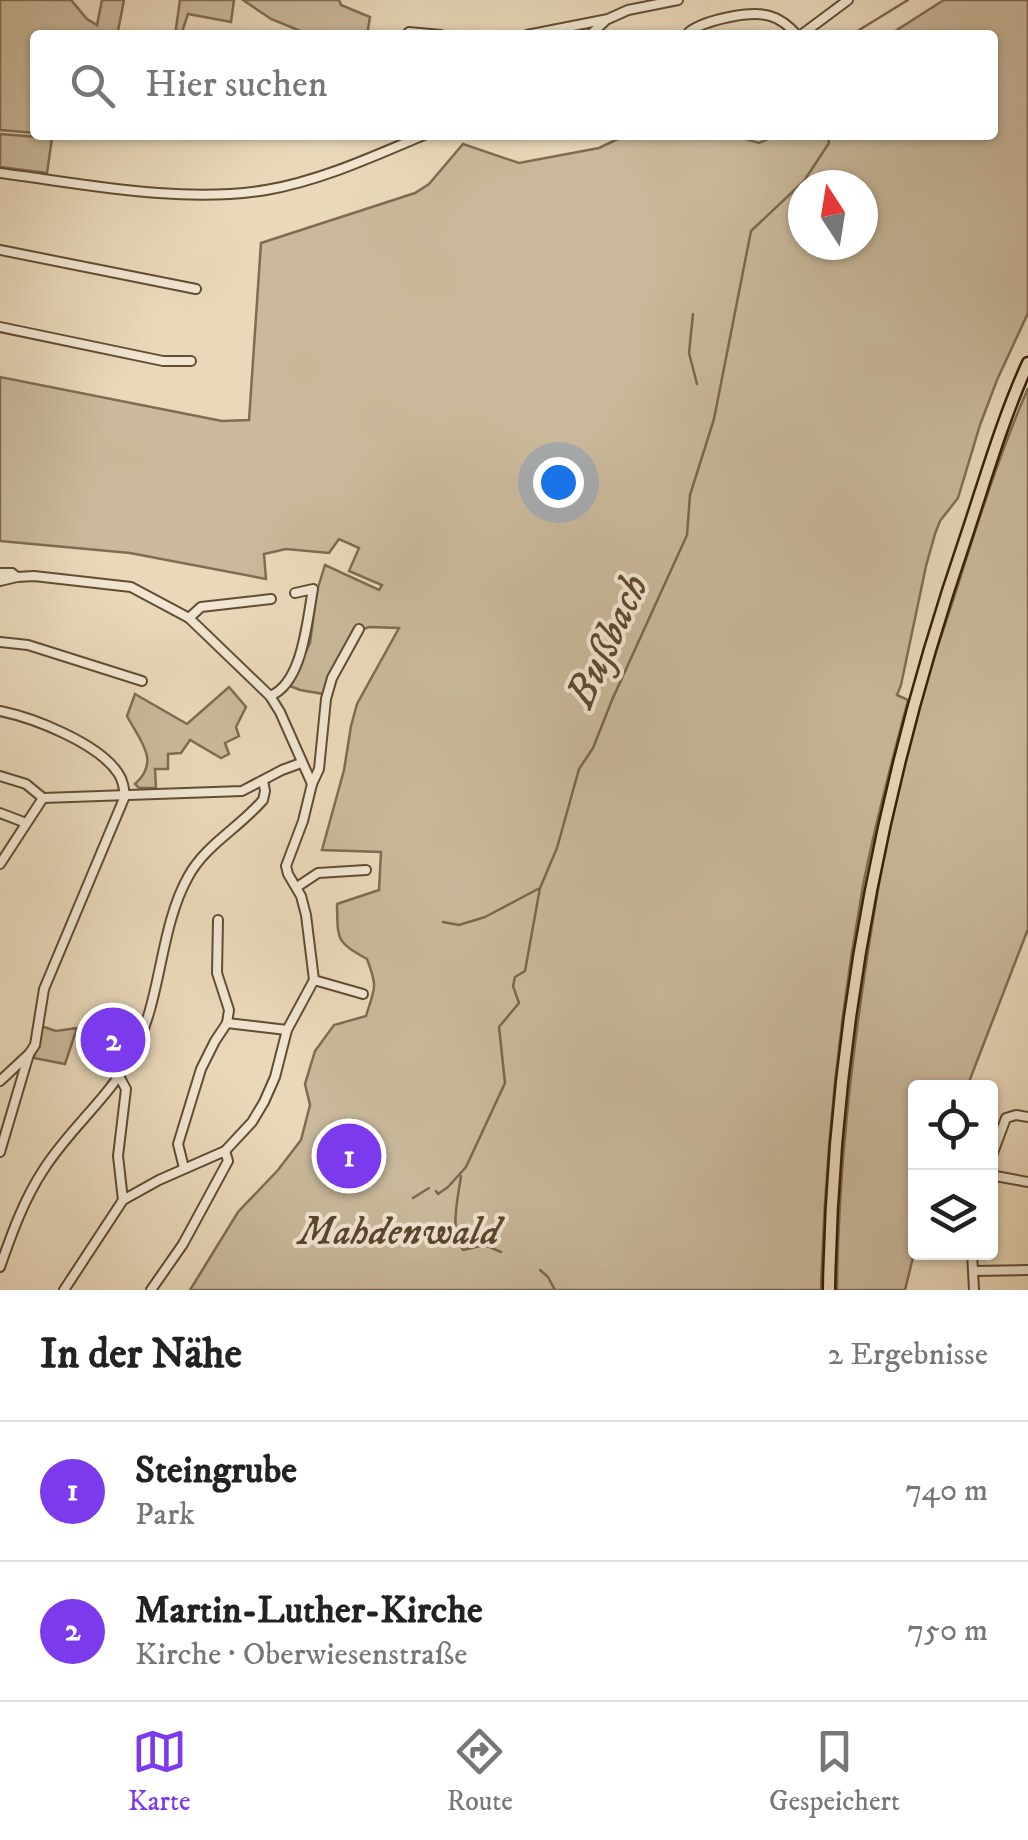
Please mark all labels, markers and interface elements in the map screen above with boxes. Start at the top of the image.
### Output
search box [30,30,998,140]
icon: search [65,58,120,113]
text: Hier suchen [145,61,328,109]
north arrow [788,170,878,260]
your location [533,457,584,508]
water label: Bußbach [554,566,661,717]
pin: 2 [80,1002,146,1078]
map controls [908,1080,998,1260]
button: locate [908,1080,998,1170]
pin: 1 [316,1118,382,1194]
button: layers [908,1170,998,1260]
park label: Mahdenwald [295,1208,506,1258]
text: In der Nähe [40,1329,242,1381]
text: 2 Ergebnisse [828,1335,988,1375]
text: Steingrube [135,1447,297,1495]
text: 1 [67,1471,78,1511]
text: 740 m [905,1471,988,1511]
text: Park [135,1495,195,1535]
text: Martin-Luther-Kirche [135,1587,483,1635]
text: 2 [65,1611,80,1651]
text: 750 m [907,1611,988,1651]
text: Kirche · Oberwiesenstraße [135,1635,467,1675]
tab: Karte [128,1724,191,1819]
tab: Route [447,1724,513,1819]
tab: Gespeichert [769,1724,900,1819]

